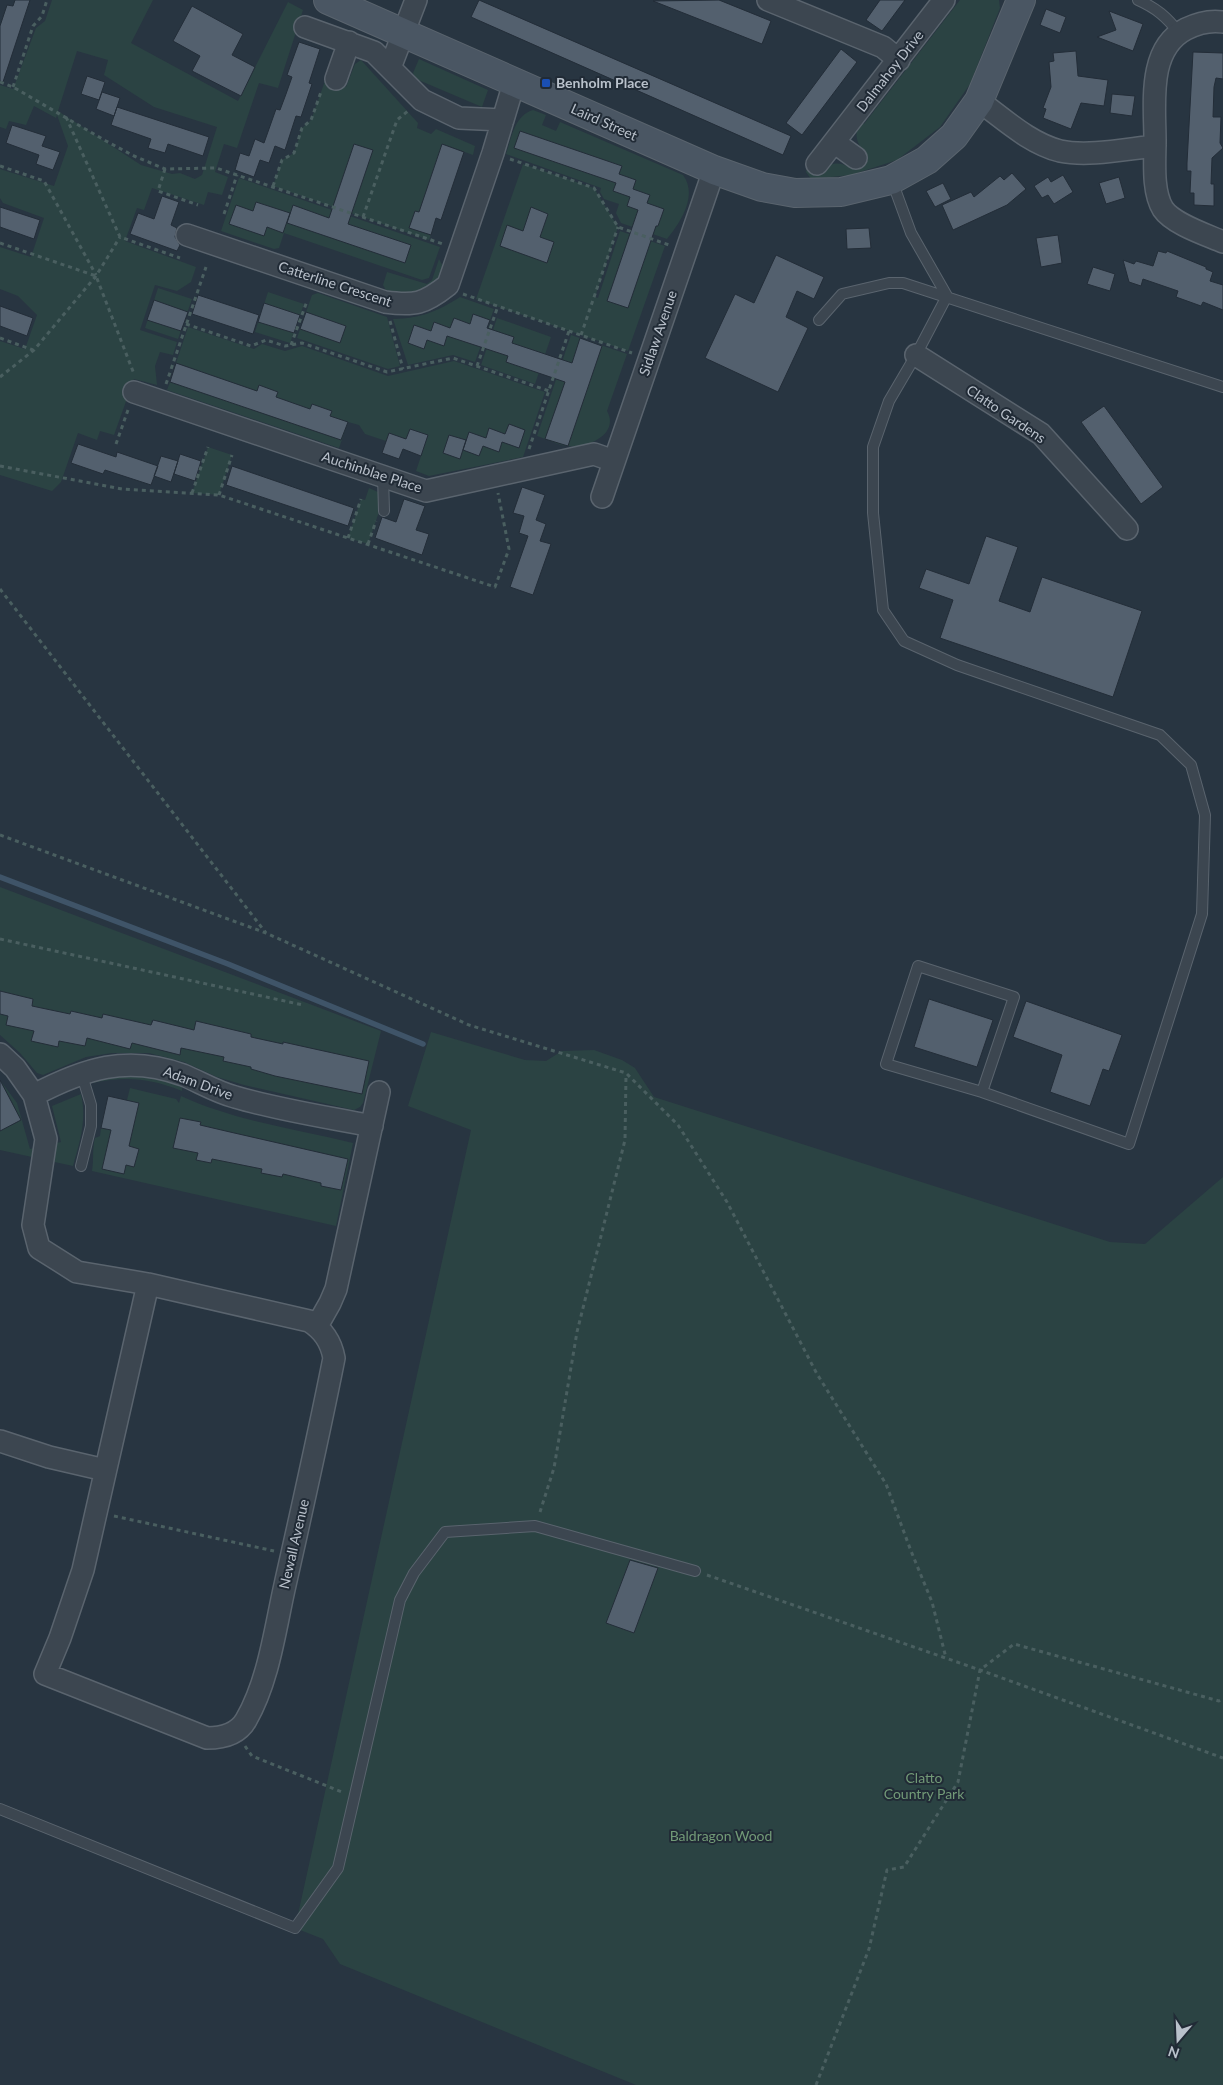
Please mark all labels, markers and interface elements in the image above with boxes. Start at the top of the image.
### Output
street label: Dalmahoy Drive [853,27,927,115]
place label: Benholm Place [556,74,649,91]
marker: Benholm Place [540,77,552,89]
street label: Laird Street [568,99,640,144]
street label: Catterline Crescent [276,257,394,310]
street label: Sidlaw Avenue [635,288,680,378]
street label: Clatto Gardens [964,381,1049,446]
street label: Auchinblae Place [320,447,424,496]
street label: Adam Drive [161,1062,235,1103]
street label: Newall Avenue [275,1497,312,1590]
park label: Clatto Country Park [884,1769,965,1802]
park label: Baldragon Wood [670,1827,772,1844]
north arrow [1153,2015,1203,2065]
text: N [1166,2043,1181,2063]

